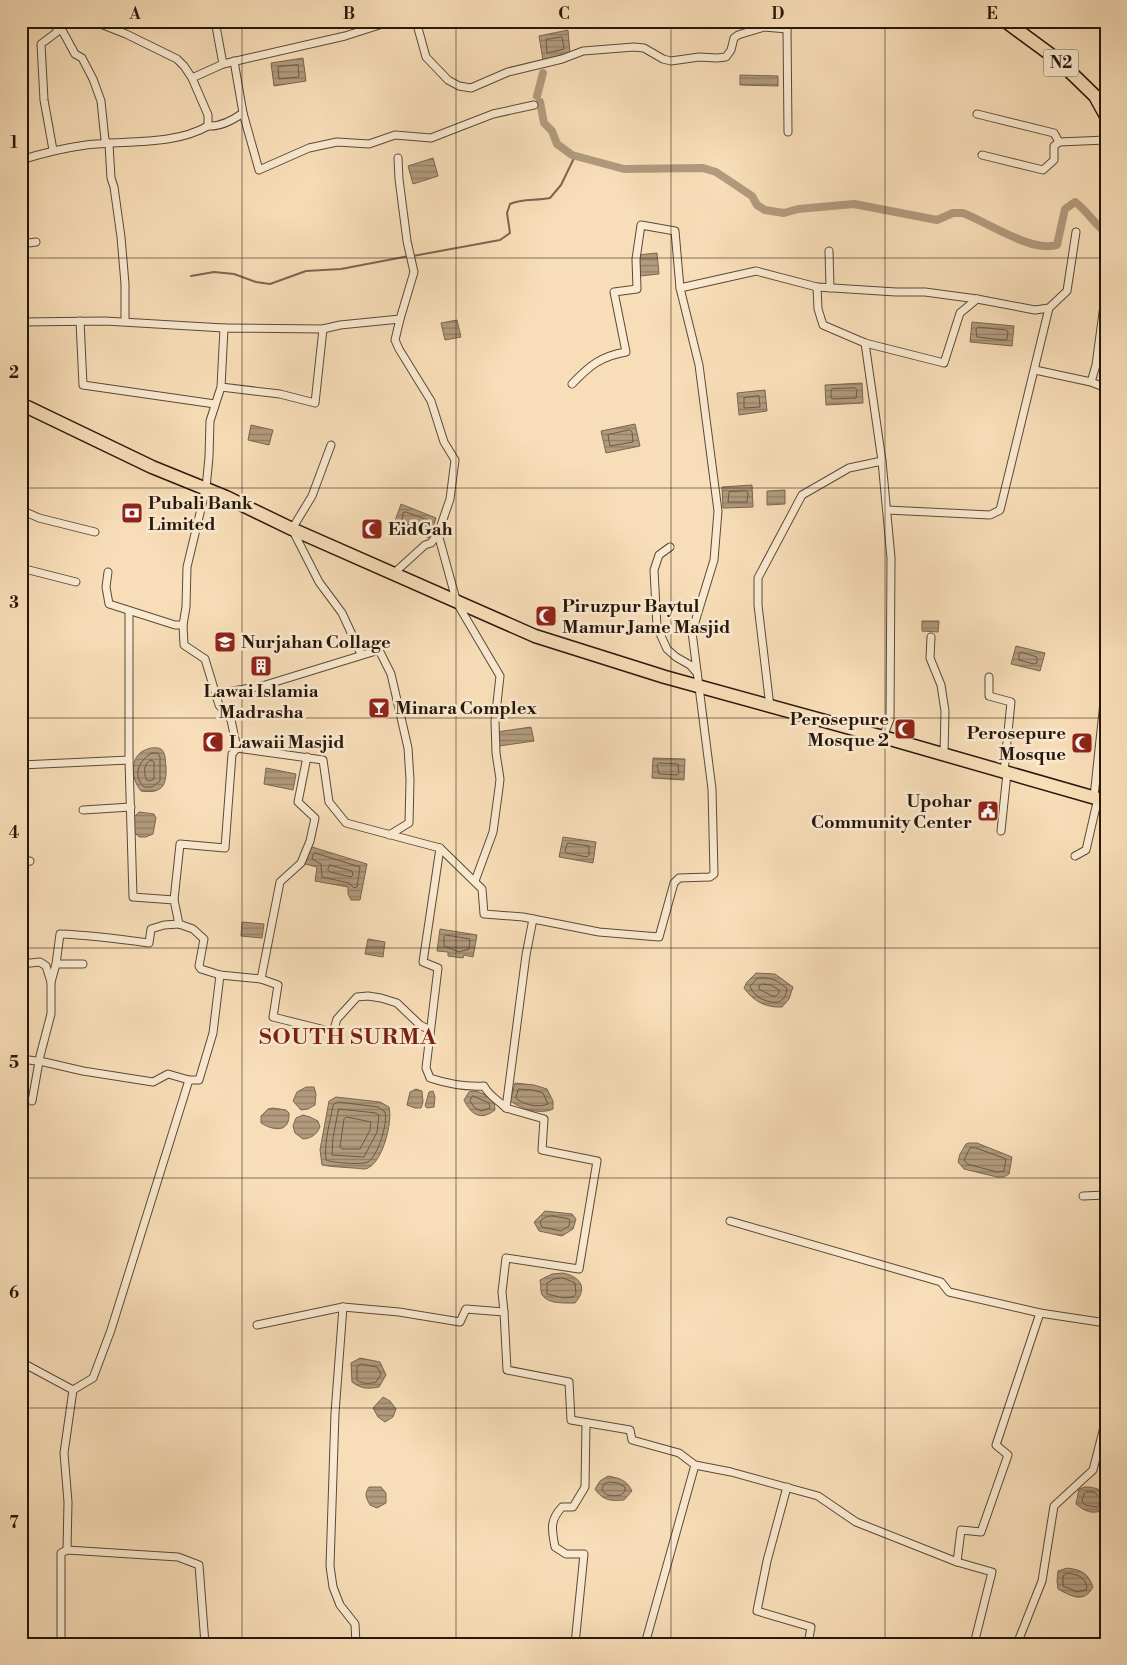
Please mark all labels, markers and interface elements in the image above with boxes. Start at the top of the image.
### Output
text: A [128,4,141,24]
text: B [343,4,355,24]
text: C [558,4,570,24]
text: D [772,4,785,24]
text: E [986,4,998,24]
road number: N2 [1044,49,1078,76]
text: 1 [10,133,18,153]
text: 2 [9,363,19,383]
place label: Pubali Bank Limited [148,492,254,536]
bank icon: Pubali Bank Limited [120,501,144,525]
mosque icon: EidGah [360,517,384,541]
place label: EidGah [388,518,453,541]
text: 3 [9,593,19,613]
place label: Piruzpur Baytul Mamur Jame Masjid [562,595,730,639]
mosque icon: Piruzpur Baytul Mamur Jame Masjid [534,604,558,628]
school or university icon: Nurjahan Collage [213,630,237,654]
place label: Nurjahan Collage [241,631,391,654]
building icon: Lawai Islamia Madrasha [249,654,273,678]
place label: Lawai Islamia Madrasha [203,680,319,724]
bar icon: Minara Complex [367,696,391,720]
place label: Minara Complex [395,697,537,720]
place label: Perosepure Mosque 2 [790,708,889,752]
mosque icon: Perosepure Mosque 2 [893,717,917,741]
place label: Perosepure Mosque [967,722,1066,766]
mosque icon: Lawaii Masjid [201,730,225,754]
place label: Lawaii Masjid [229,731,345,754]
mosque icon: Perosepure Mosque [1070,731,1094,755]
place label: Upohar Community Center [811,790,972,834]
public building icon: Upohar Community Center [976,799,1000,823]
text: 4 [9,823,20,843]
district label: SOUTH SURMA [259,1024,437,1051]
text: 5 [9,1053,19,1073]
text: 6 [9,1283,19,1303]
text: 7 [9,1513,19,1533]

